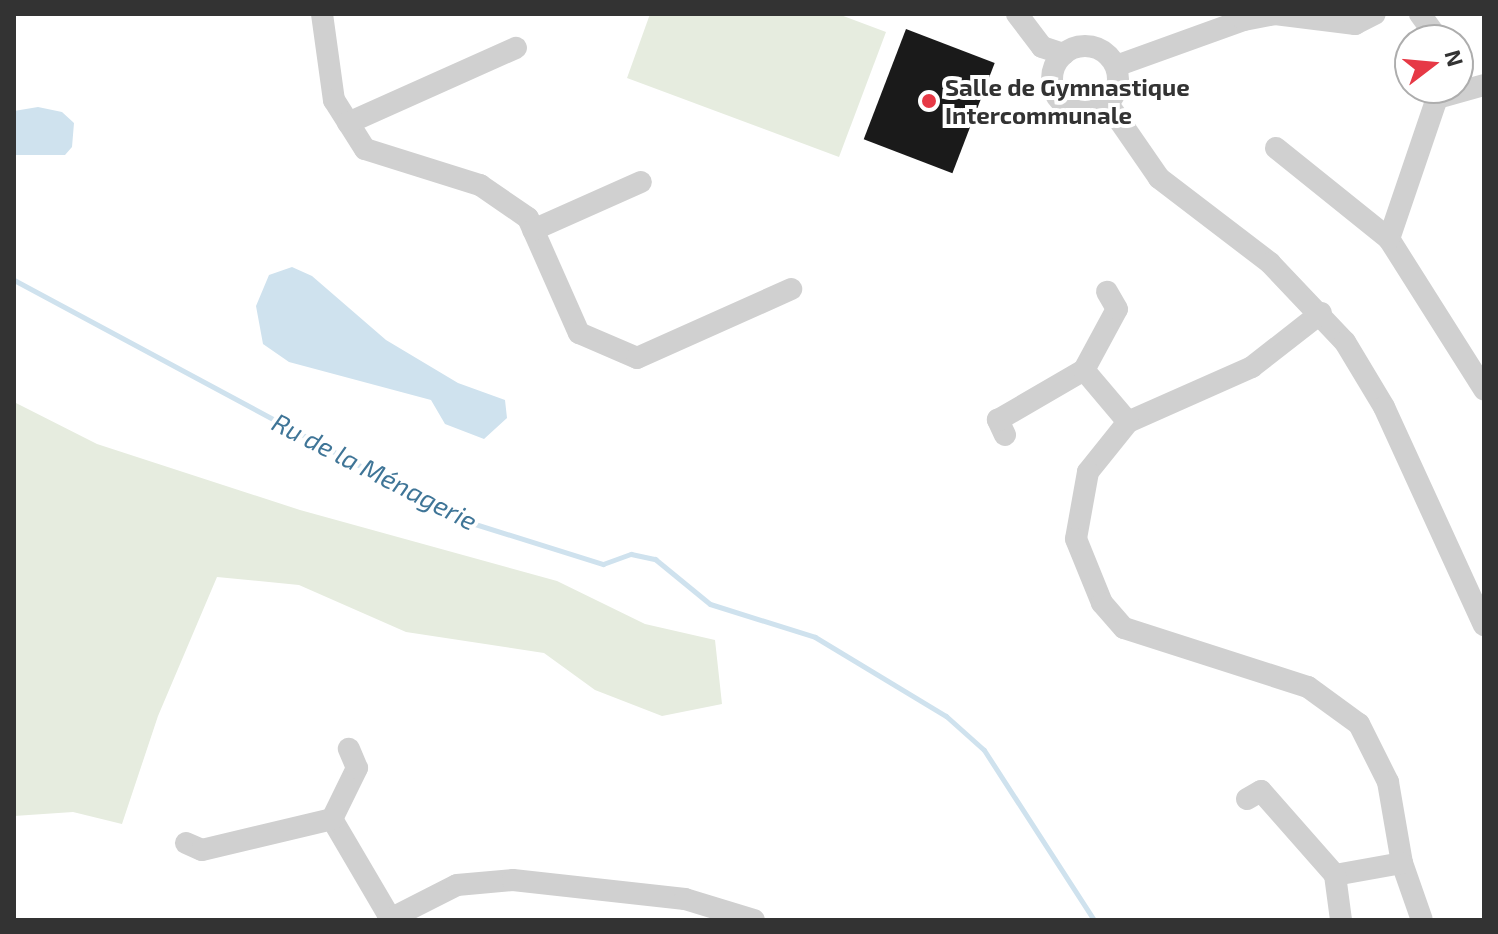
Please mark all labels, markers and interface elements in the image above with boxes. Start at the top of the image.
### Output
north arrow [1394,24,1474,104]
text: N [1440,47,1470,69]
place label: Salle de Gymnastique Intercommunale [945,73,1190,129]
marker: Salle de Gymnastique Intercommunale [920,92,938,110]
water label: Ru de la Ménagerie [267,406,483,536]

